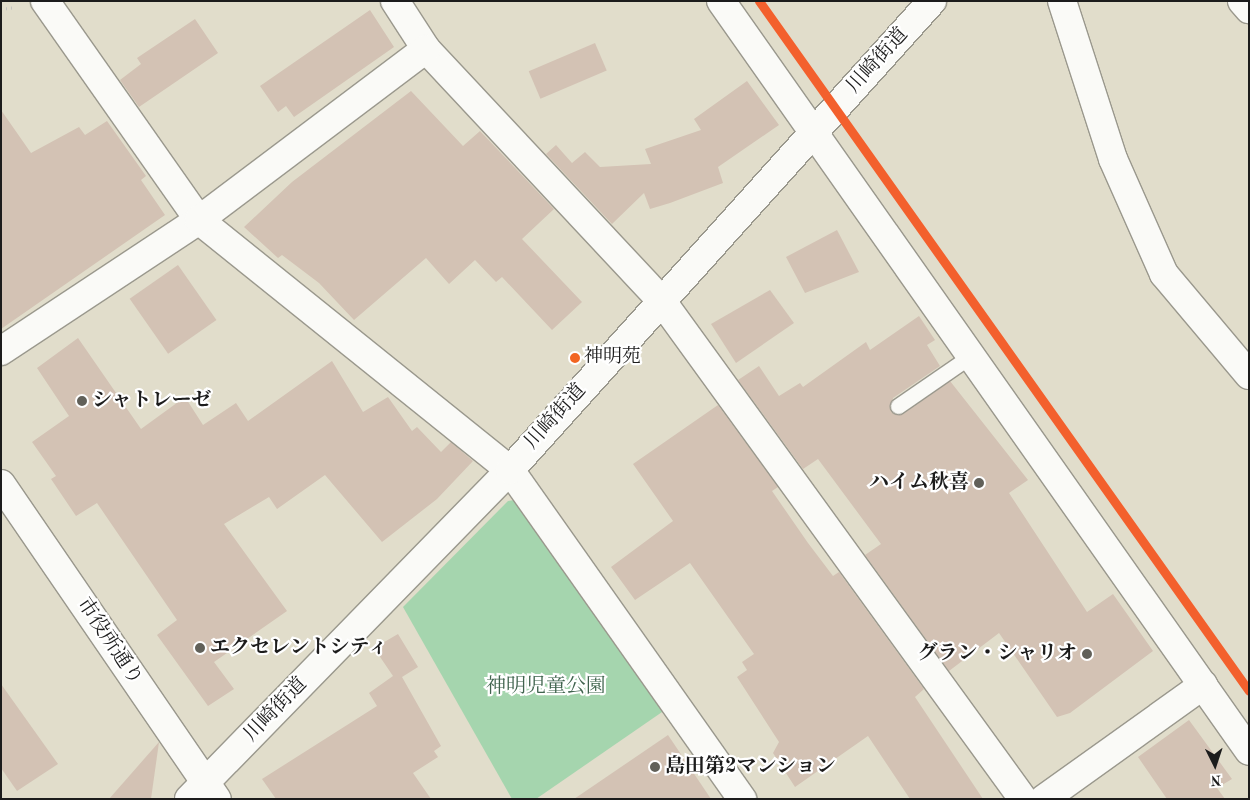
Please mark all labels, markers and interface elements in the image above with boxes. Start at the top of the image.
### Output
street label: 川崎街道 [842,23,914,99]
place label: 神明苑 [584,347,641,369]
marker: 神明苑 [570,353,580,363]
street label: 川崎街道 [520,379,592,455]
place label: シャトレーゼ [92,389,212,413]
marker: シャトレーゼ [76,395,88,407]
place label: ハイム秋喜 [869,471,969,495]
marker: ハイム秋喜 [973,477,985,489]
street label: 市役所通り [71,594,147,690]
place label: エクセレントシティ [210,636,390,660]
marker: エクセレントシティ [194,642,206,654]
place label: グラン・シャリオ [917,642,1077,666]
marker: グラン・シャリオ [1081,648,1093,660]
street label: 川崎街道 [240,673,312,747]
park label: 神明児童公園 [486,675,606,699]
north arrow [1190,740,1240,790]
place label: 島田第2マンション [665,755,837,779]
marker: 島田第2マンション [649,761,661,773]
text: N [1210,773,1222,787]

